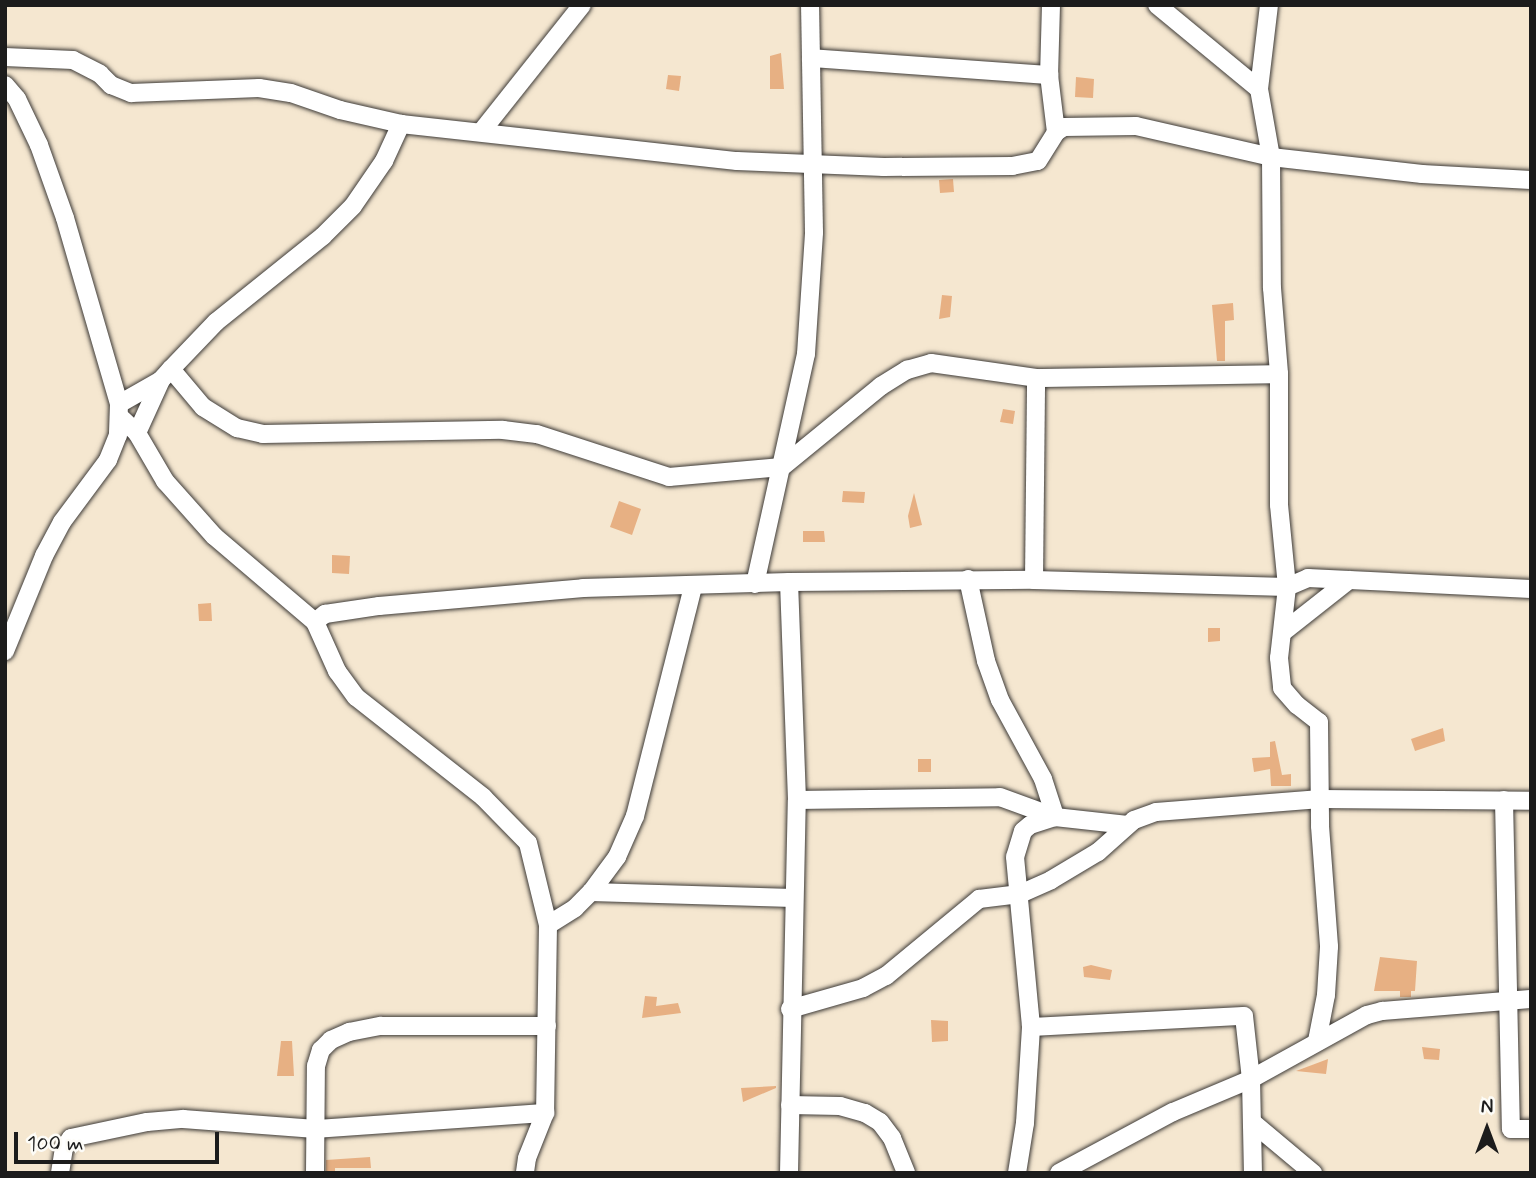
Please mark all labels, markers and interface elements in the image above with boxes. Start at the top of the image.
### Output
north arrow [1452,1094,1522,1164]
text: N [1481,1095,1493,1120]
scale bar [18,1118,222,1162]
text: 100 m [27,1130,83,1158]

